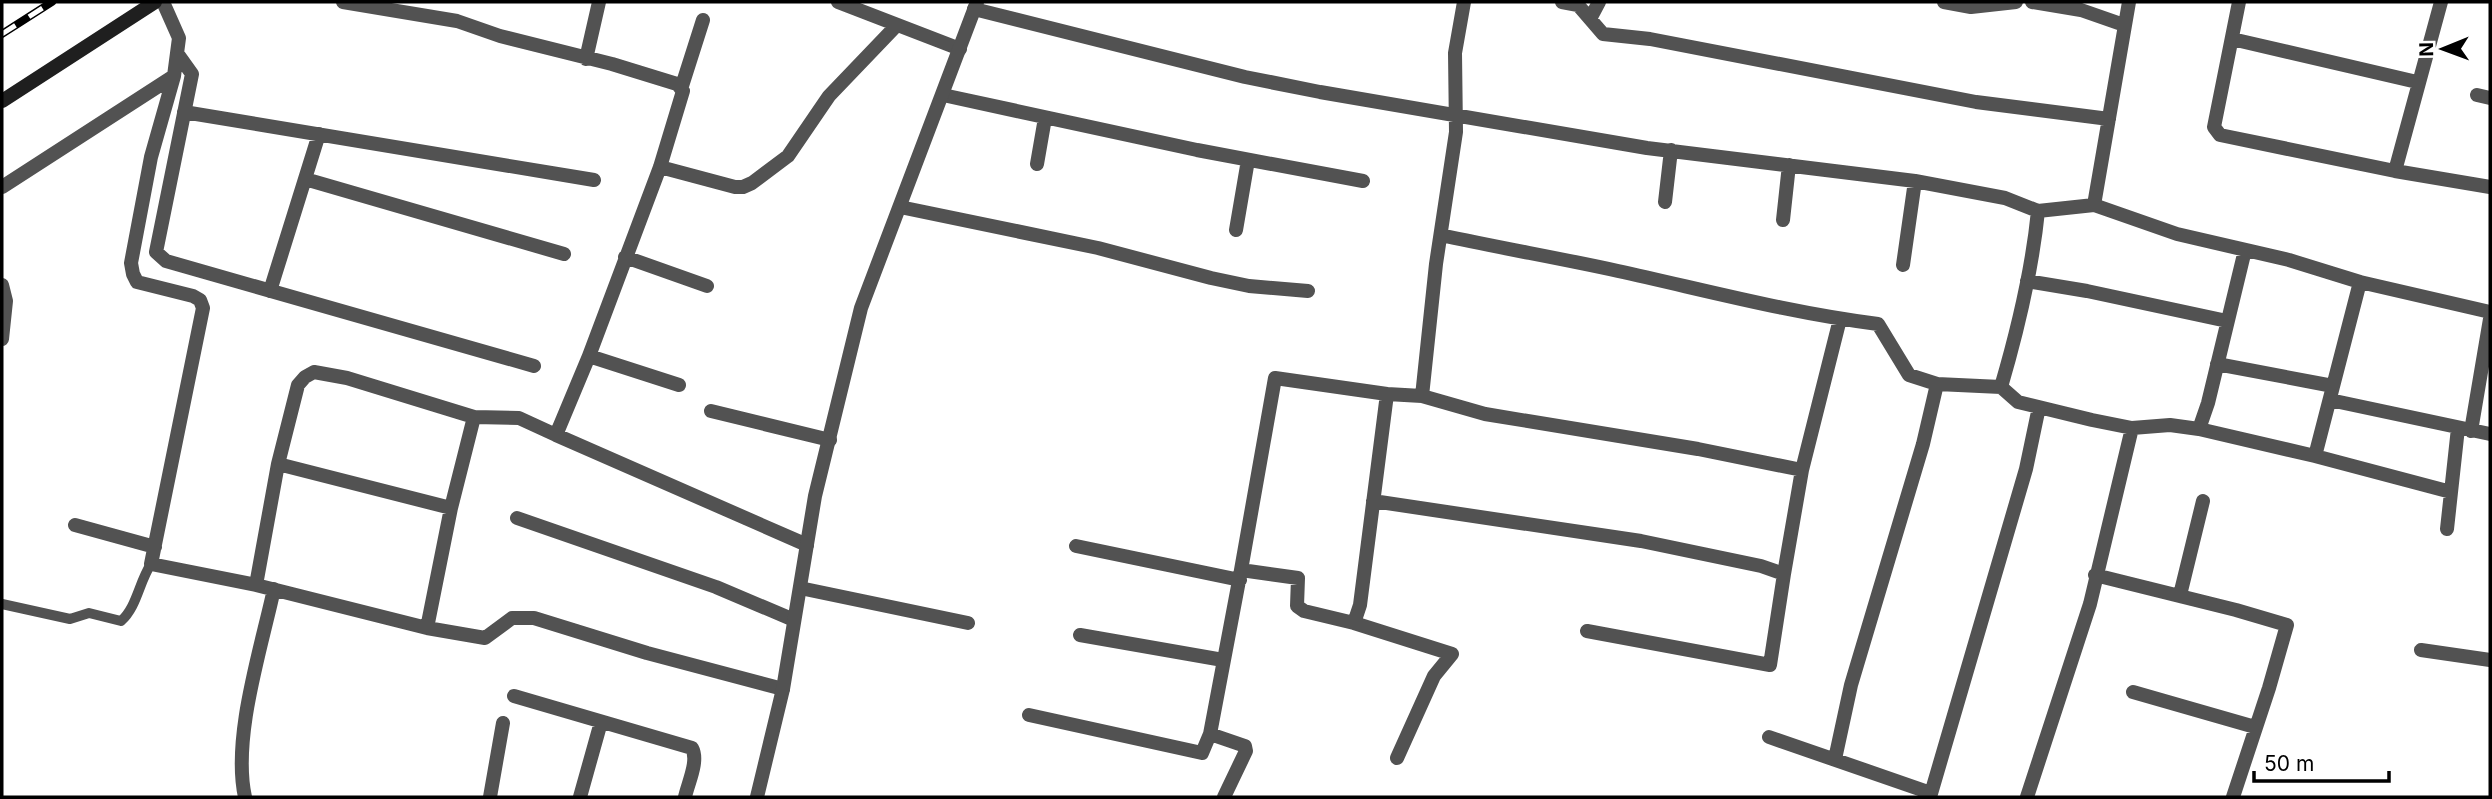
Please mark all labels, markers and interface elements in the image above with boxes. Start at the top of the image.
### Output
north arrow [2408,14,2478,84]
text: N [2415,42,2438,57]
scale bar [2254,740,2389,784]
text: 50 m [2264,751,2314,776]

